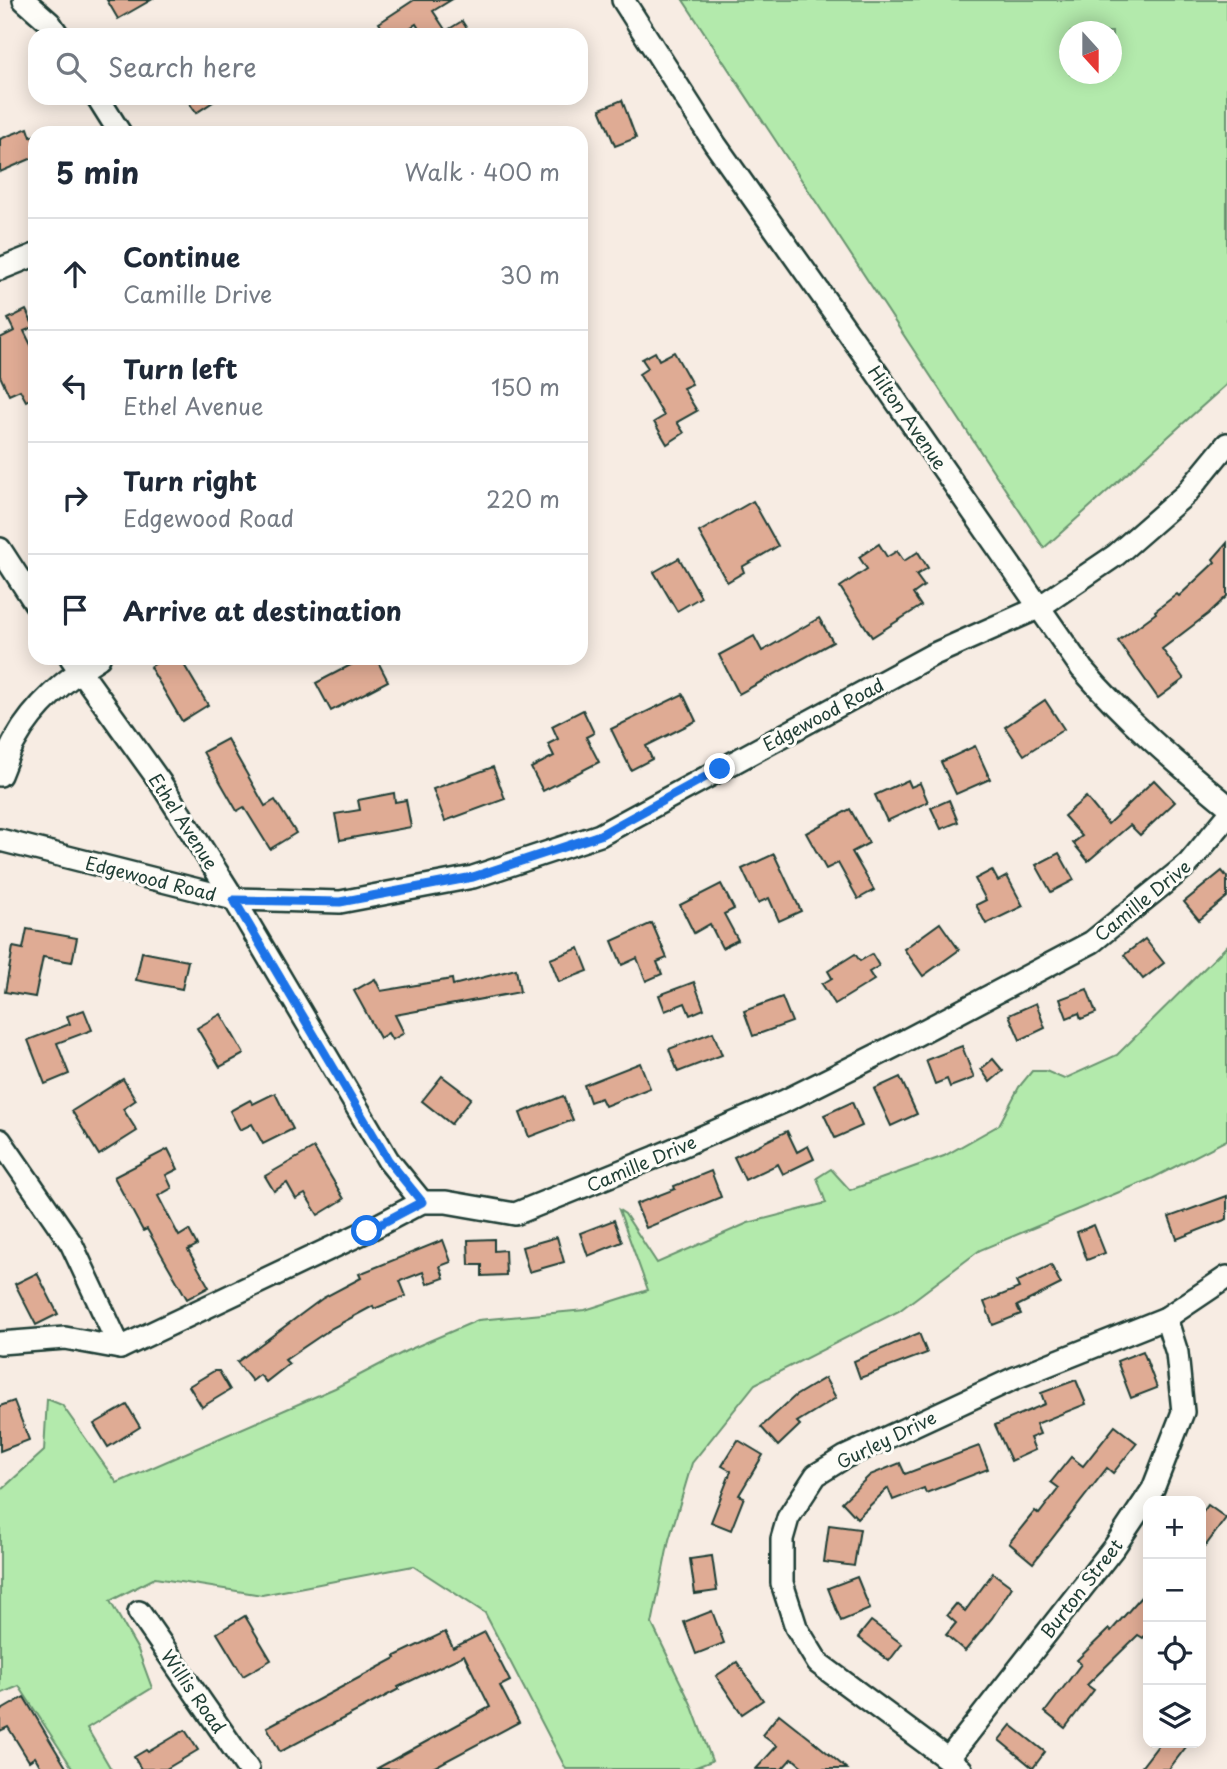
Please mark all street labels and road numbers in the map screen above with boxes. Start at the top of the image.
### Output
street label: Hilton Avenue [862,359,954,475]
street label: Edgewood Road [758,671,888,757]
street label: Ethel Avenue [143,768,225,875]
street label: Edgewood Road [83,849,219,907]
street label: Camille Drive [1088,853,1196,947]
street label: Camille Drive [582,1128,700,1198]
street label: Gurley Drive [832,1403,940,1475]
street label: Burton Street [1034,1533,1128,1643]
street label: Willis Road [155,1644,233,1738]

